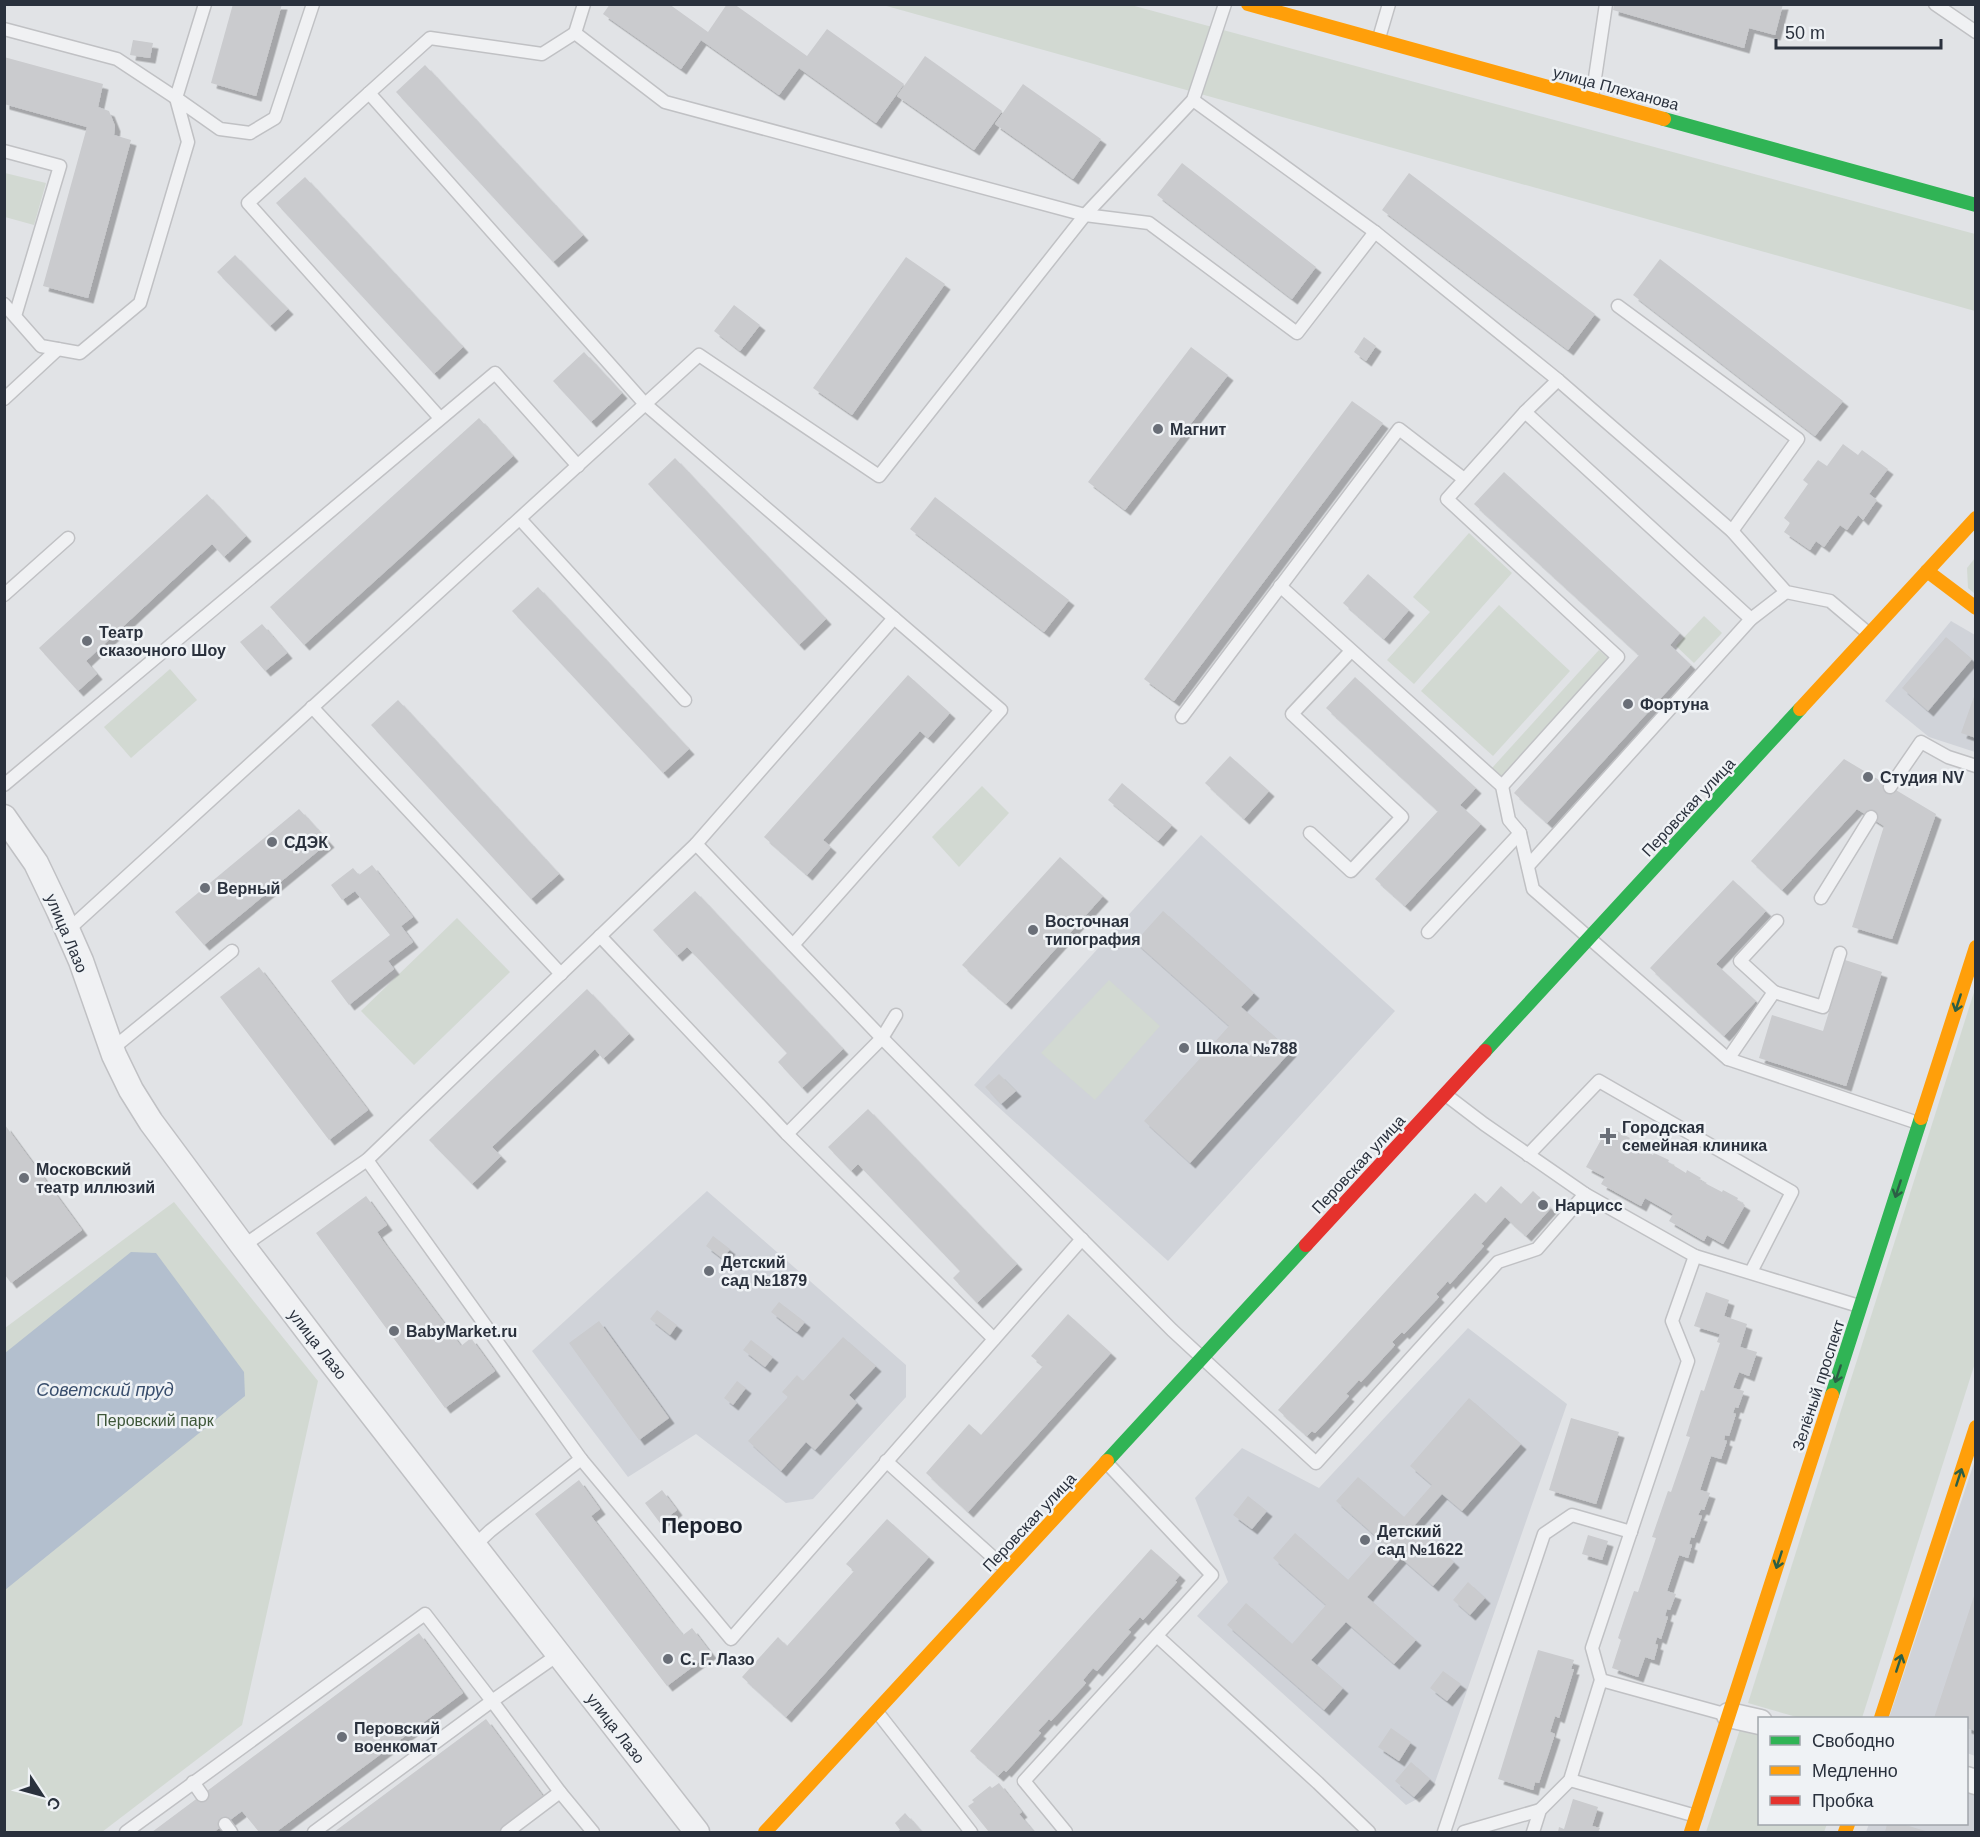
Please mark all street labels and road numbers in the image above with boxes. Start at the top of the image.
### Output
street label: улица Плеханова [1551,64,1681,113]
street label: Перовская улица [1639,755,1738,860]
street label: улица Лазо [42,891,91,975]
street label: Перовская улица [1309,1112,1408,1217]
street label: улица Лазо [285,1306,350,1383]
street label: Зелёный проспект [1789,1317,1848,1453]
street label: Перовская улица [980,1470,1079,1575]
street label: улица Лазо [583,1690,648,1767]

